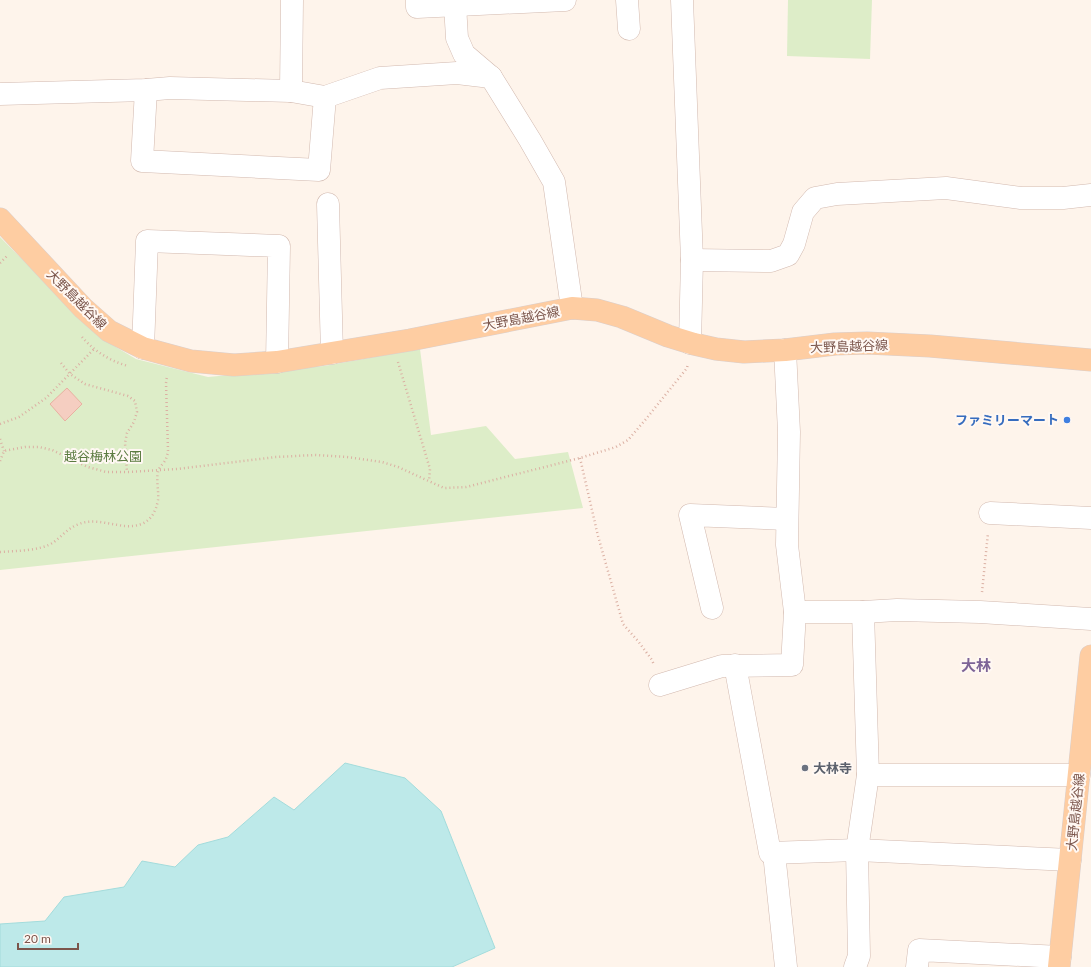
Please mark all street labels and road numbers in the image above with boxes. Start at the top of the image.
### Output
street label: 大野島越谷線 [44,266,110,332]
street label: 大野島越谷線 [481,303,561,333]
street label: 大野島越谷線 [810,337,888,355]
street label: 大野島越谷線 [1063,772,1087,852]

